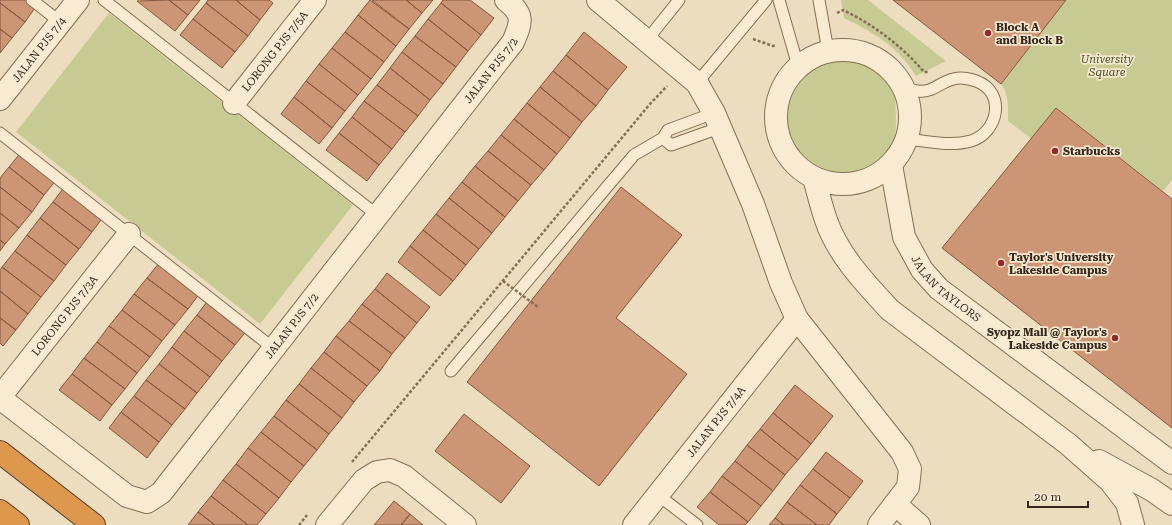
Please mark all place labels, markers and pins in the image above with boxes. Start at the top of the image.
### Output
place label: Block A and Block B [996,21,1063,47]
marker: Block A and Block B [983,28,993,38]
place label: Starbucks [1063,145,1120,158]
marker: Starbucks [1050,146,1060,156]
place label: Taylor's University Lakeside Campus [1009,251,1114,277]
marker: Taylor's University Lakeside Campus [996,258,1006,268]
place label: Syopz Mall @ Taylor's Lakeside Campus [987,326,1107,352]
marker: Syopz Mall @ Taylor's Lakeside Campus [1110,333,1120,343]

